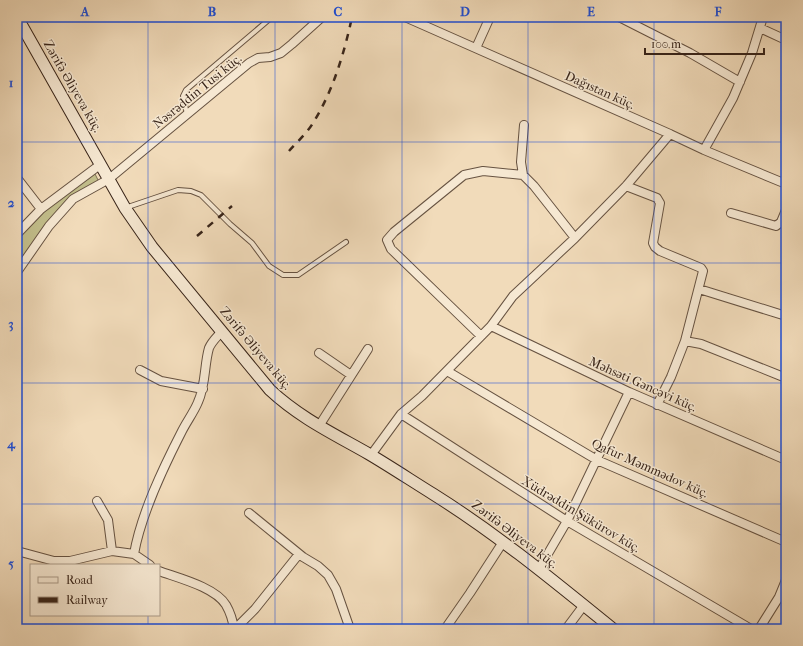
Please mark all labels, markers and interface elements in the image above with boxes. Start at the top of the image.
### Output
text: A [80,4,90,19]
text: B [208,4,217,19]
text: C [334,4,343,19]
text: D [460,4,470,19]
text: E [587,4,595,19]
text: F [714,4,722,19]
scale bar [645,30,764,56]
street label: Zərifə Əliyeva küç. [40,37,105,135]
text: 100 m [651,37,681,51]
street label: Nəsrəddin Tusi küç. [150,51,245,132]
street label: Dağıstan küç. [562,68,637,113]
text: 1 [9,75,14,90]
text: 2 [8,195,15,210]
street label: Zərifə Əliyeva küç. [216,303,295,393]
text: 3 [8,316,14,332]
street label: Məhsəti Gəncəvi küç. [586,354,699,415]
street label: Qafur Məmmədov küç. [589,435,711,501]
text: 4 [6,436,16,452]
street label: Xüdrəddin Şükürov küç. [518,473,643,556]
street label: Zərifə Əliyeva küç. [468,497,561,572]
text: 5 [8,556,14,571]
legend [30,564,160,616]
text: Road [66,573,93,587]
text: Railway [66,593,108,607]

